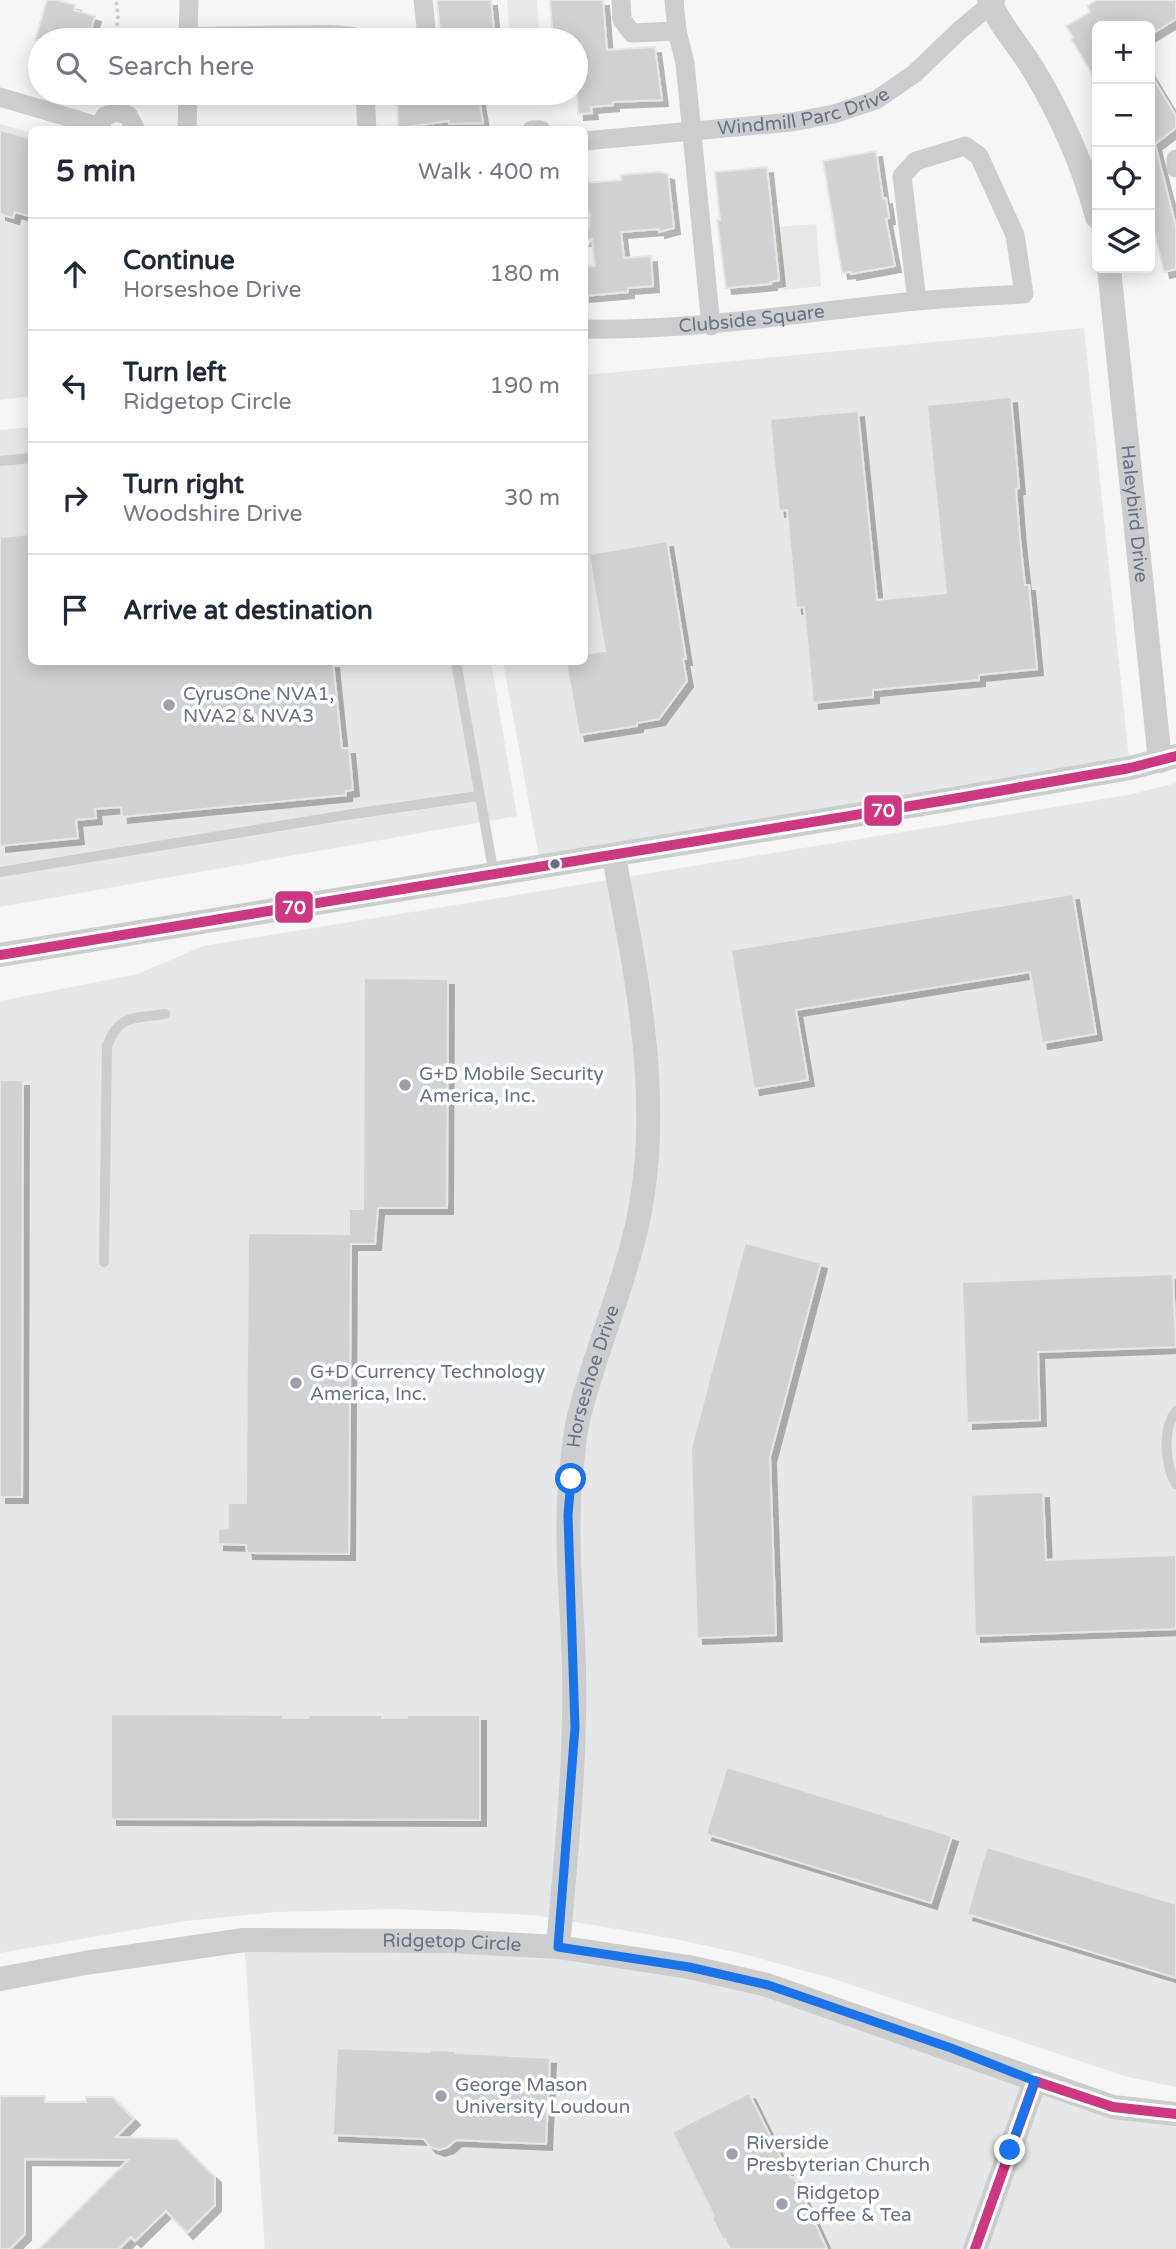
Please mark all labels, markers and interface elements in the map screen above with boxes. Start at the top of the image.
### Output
map controls [1092,21,1155,273]
button: + [1092,21,1155,84]
search box [28,28,588,105]
icon: search [52,48,90,86]
text: Search here [108,51,254,82]
street label: Windmill Parc Drive [717,83,894,140]
button: − [1092,84,1155,147]
button: locate [1092,147,1155,210]
text: 5 min [56,153,136,190]
text: Walk · 400 m [418,158,560,186]
button: layers [1092,210,1155,273]
text: Continue [123,245,235,276]
icon: ahead [56,255,94,293]
text: 180 m [490,260,560,288]
text: Horseshoe Drive [123,276,302,304]
street label: Clubside Square [678,300,826,337]
text: Turn left [123,357,226,388]
icon: left [56,367,94,405]
text: 190 m [490,372,560,400]
text: Ridgetop Circle [123,388,291,416]
street label: Haleybird Drive [1116,444,1152,584]
text: Turn right [123,469,244,500]
icon: right [56,479,94,517]
text: 30 m [504,484,560,512]
text: Woodshire Drive [123,500,303,528]
icon: arrive [56,591,94,629]
text: Arrive at destination [123,595,373,626]
place label: CyrusOne NVA1, NVA2 & NVA3 [183,683,334,727]
marker: CyrusOne NVA1, NVA2 & NVA3 [161,697,177,713]
line badge: 70 [863,794,903,827]
text: 70 [871,800,895,822]
unlabelled marker [548,857,562,871]
line badge: 70 [274,890,314,924]
text: 70 [282,897,306,919]
place label: G+D Mobile Security America, Inc. [419,1063,604,1107]
marker: G+D Mobile Security America, Inc. [397,1077,413,1093]
street label: Horseshoe Drive [563,1302,624,1449]
place label: G+D Currency Technology America, Inc. [310,1361,545,1405]
marker: G+D Currency Technology America, Inc. [288,1375,304,1391]
route start [555,1463,586,1494]
street label: Ridgetop Circle [382,1930,522,1956]
place label: George Mason University Loudoun [455,2074,630,2118]
marker: George Mason University Loudoun [433,2088,449,2104]
place label: Riverside Presbyterian Church [746,2132,930,2176]
route end [994,2134,1025,2165]
marker: Riverside Presbyterian Church [724,2146,740,2162]
place label: Ridgetop Coffee & Tea [796,2182,912,2226]
marker: Ridgetop Coffee & Tea [774,2196,790,2212]

